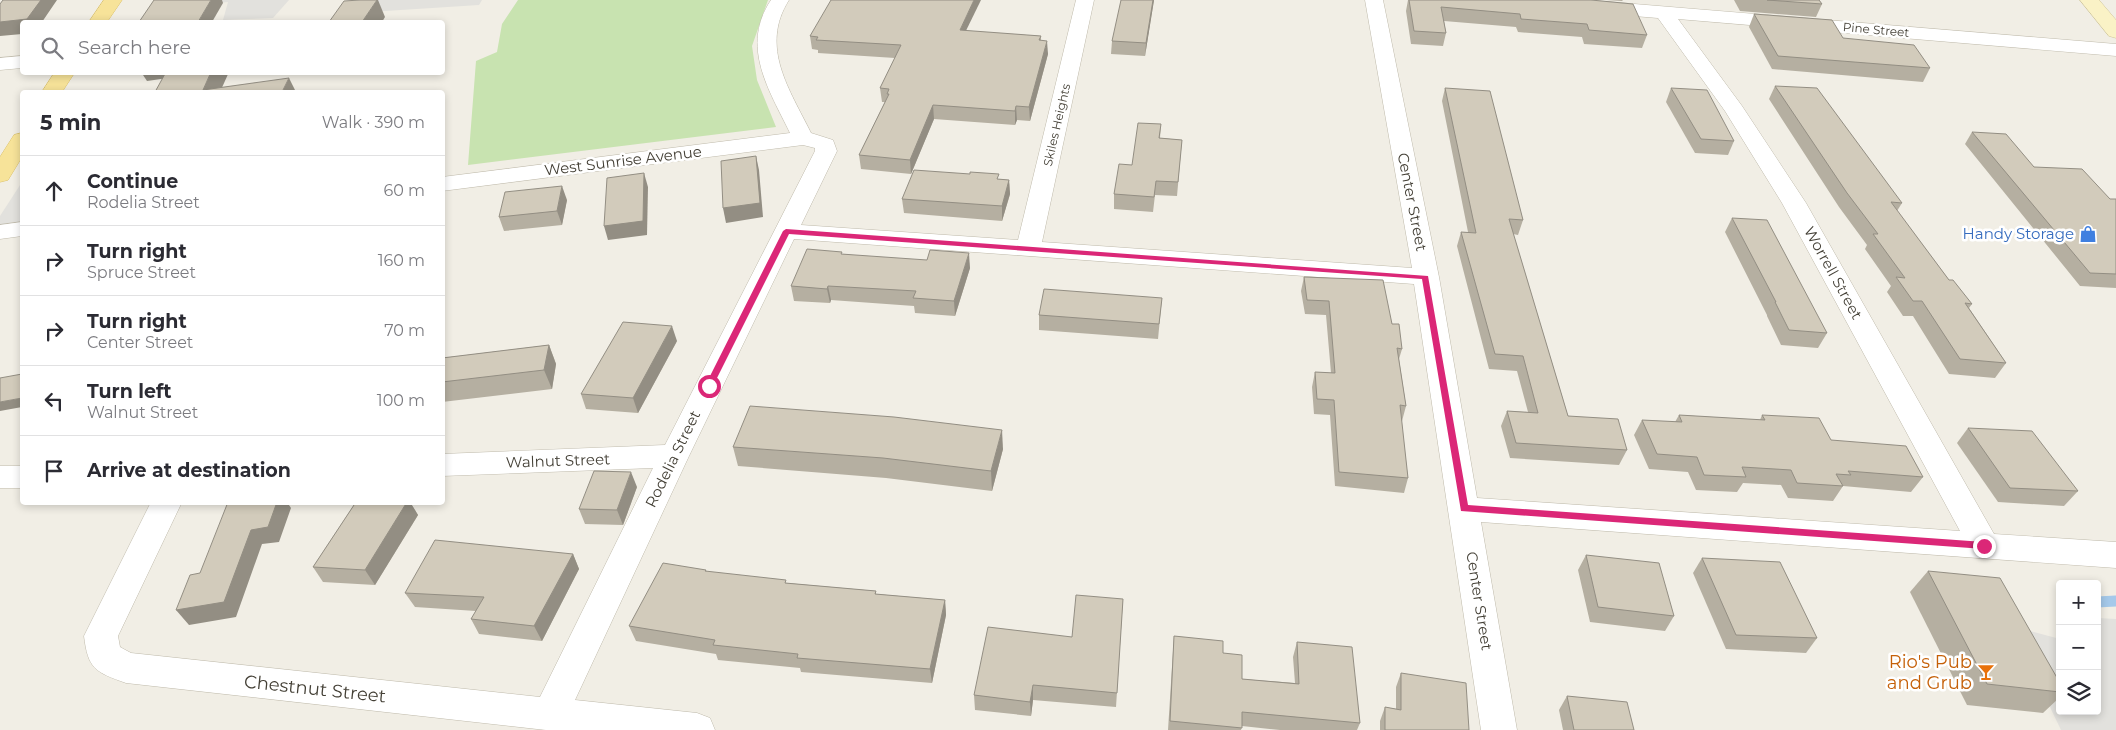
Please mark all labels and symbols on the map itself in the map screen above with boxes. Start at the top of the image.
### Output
street label: Pine Street [1842,19,1910,40]
street label: Skiles Heights [1040,82,1073,168]
street label: West Sunrise Avenue [543,141,703,180]
street label: Center Street [1394,151,1431,253]
street label: Worrell Street [1800,223,1867,323]
place label: Handy Storage [1963,224,2074,243]
shop icon: Handy Storage [2078,224,2098,244]
route start [698,375,721,398]
street label: Rodelia Street [641,407,704,510]
street label: Walnut Street [506,449,610,472]
route end [1973,535,1996,558]
street label: Center Street [1462,550,1497,652]
place label: Rio's Pub and Grub [1887,651,1972,694]
bar icon: Rio's Pub and Grub [1976,662,1996,682]
street label: Chestnut Street [243,671,387,707]

